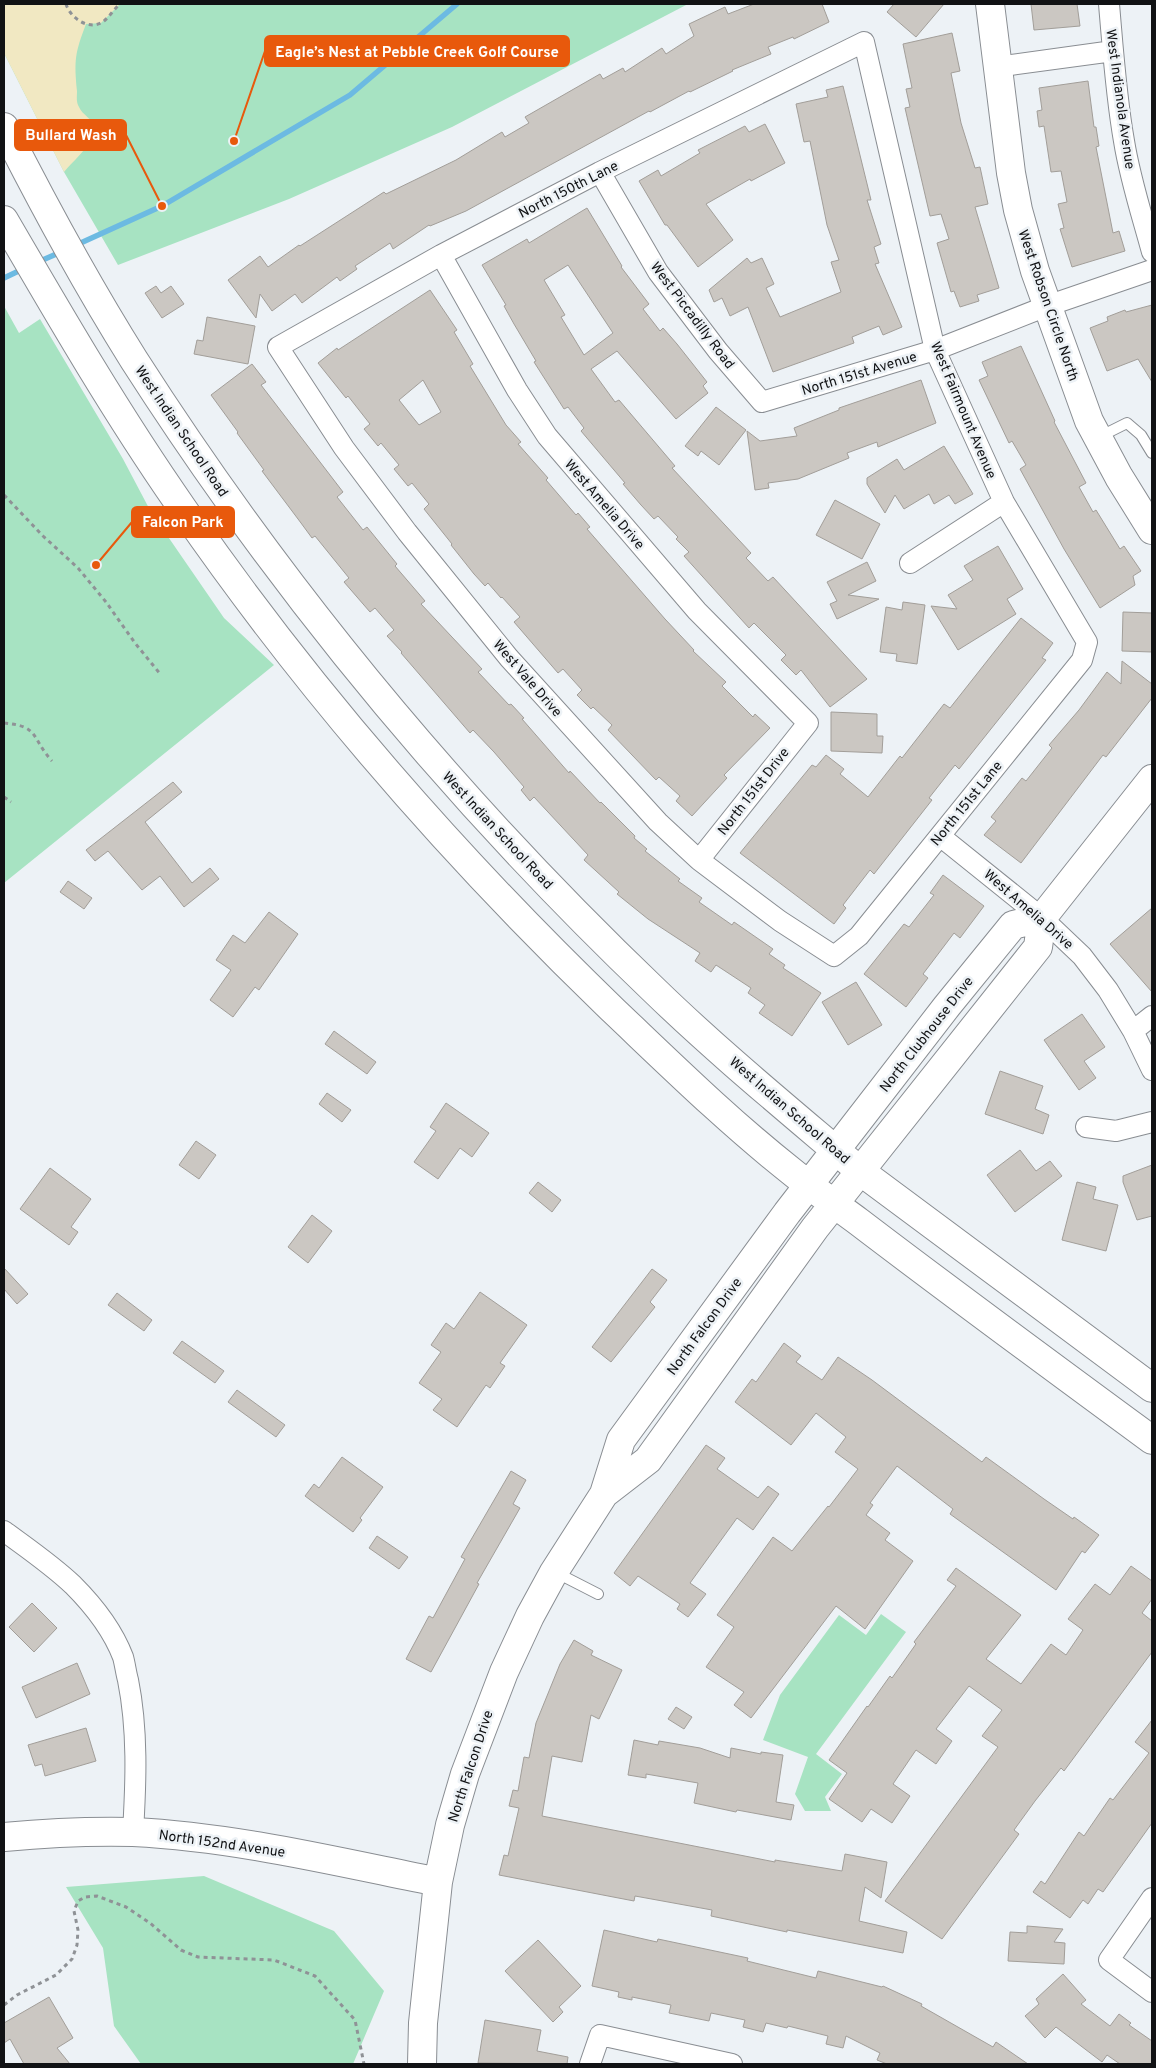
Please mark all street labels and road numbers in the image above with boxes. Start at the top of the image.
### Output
street label: West Indianola Avenue [1101,28,1138,170]
street label: North 150th Lane [516,158,621,223]
street label: West Robson Circle North [1014,227,1082,383]
street label: West Piccadilly Road [646,259,738,373]
street label: West Fairmount Avenue [926,339,999,482]
street label: North 151st Avenue [800,349,919,400]
street label: West Indian School Road [131,363,231,501]
street label: West Amelia Drive [560,457,648,553]
street label: West Vale Drive [489,637,565,721]
street label: North 151st Drive [715,745,794,839]
street label: North 151st Lane [928,758,1007,850]
street label: West Indian School Road [438,769,556,893]
street label: West Amelia Drive [980,866,1076,954]
street label: North Clubhouse Drive [877,974,978,1096]
street label: West Indian School Road [725,1054,853,1168]
street label: North Falcon Drive [664,1275,746,1379]
street label: North Falcon Drive [445,1708,498,1824]
street label: North 152nd Avenue [158,1827,286,1862]

